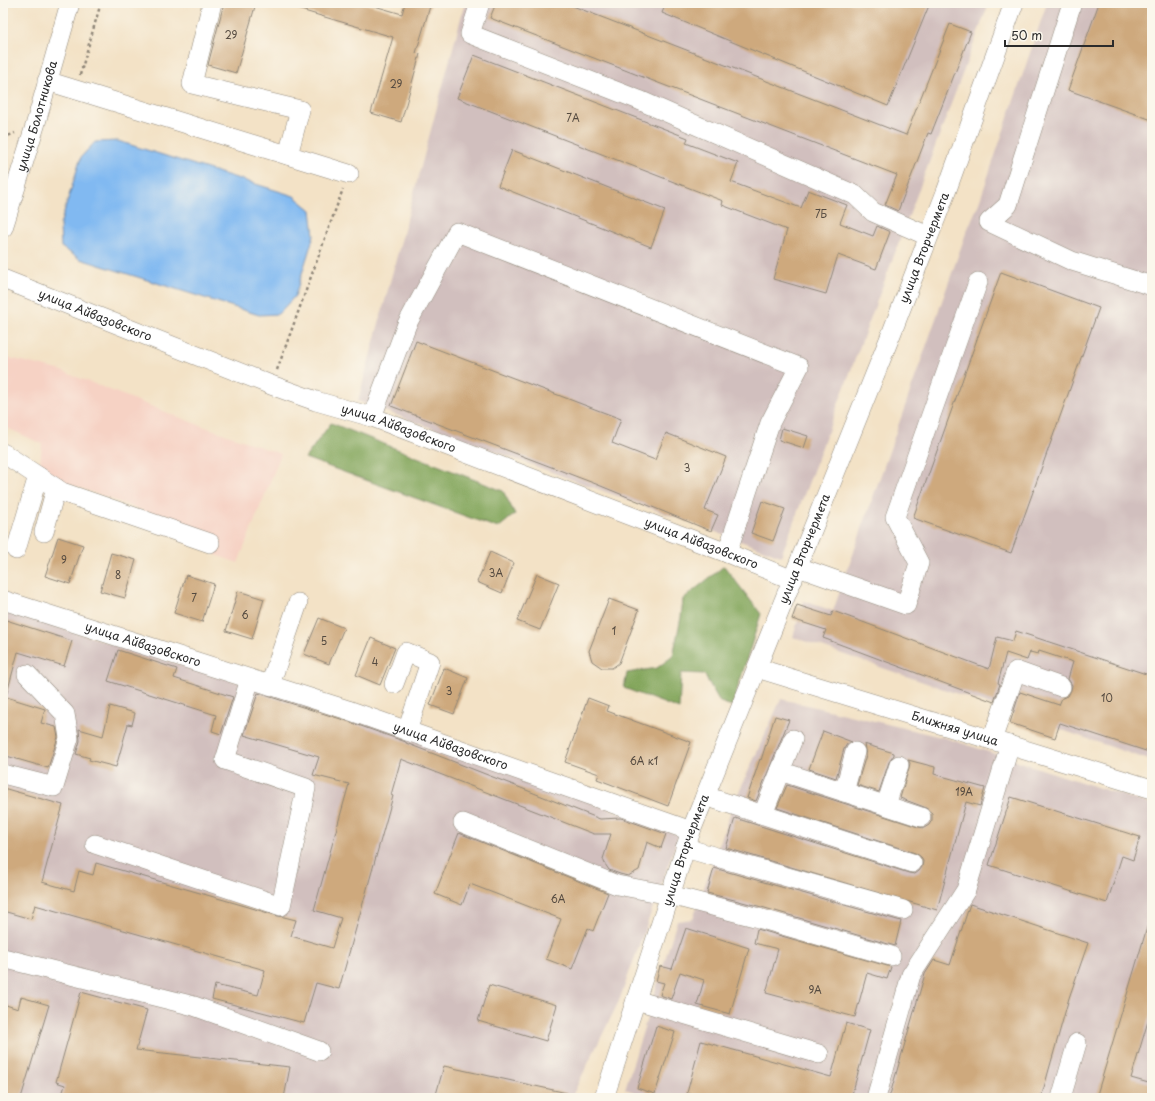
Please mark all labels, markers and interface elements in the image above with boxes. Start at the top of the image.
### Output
scale bar [1005,22,1113,48]
text: 50 m [1011,26,1042,44]
house number: 29 [225,27,238,42]
street label: улица Болотникова [11,58,61,174]
house number: 29 [390,76,403,91]
house number: 7А [566,110,580,125]
street label: улица Вторчермета [894,189,953,305]
house number: 7Б [815,206,828,221]
street label: улица Айвазовского [36,284,155,345]
street label: улица Айвазовского [339,399,459,456]
house number: 3 [684,460,690,475]
street label: улица Вторчермета [773,490,834,606]
street label: улица Айвазовского [642,512,762,573]
house number: 9 [61,552,67,567]
house number: 3А [489,565,503,580]
house number: 8 [115,567,121,582]
house number: 7 [191,590,197,605]
house number: 6 [241,607,249,622]
street label: улица Айвазовского [83,617,204,671]
house number: 1 [612,623,616,638]
house number: 5 [321,633,327,648]
house number: 4 [372,654,379,669]
house number: 3 [446,683,452,698]
house number: 10 [1101,690,1113,705]
street label: Ближняя улица [910,706,1001,750]
street label: улица Айвазовского [391,717,511,774]
house number: 6А к1 [630,753,658,768]
house number: 19А [955,784,973,799]
street label: улица Вторчермета [657,791,713,908]
house number: 6А [551,891,566,906]
house number: 9А [808,982,822,997]

